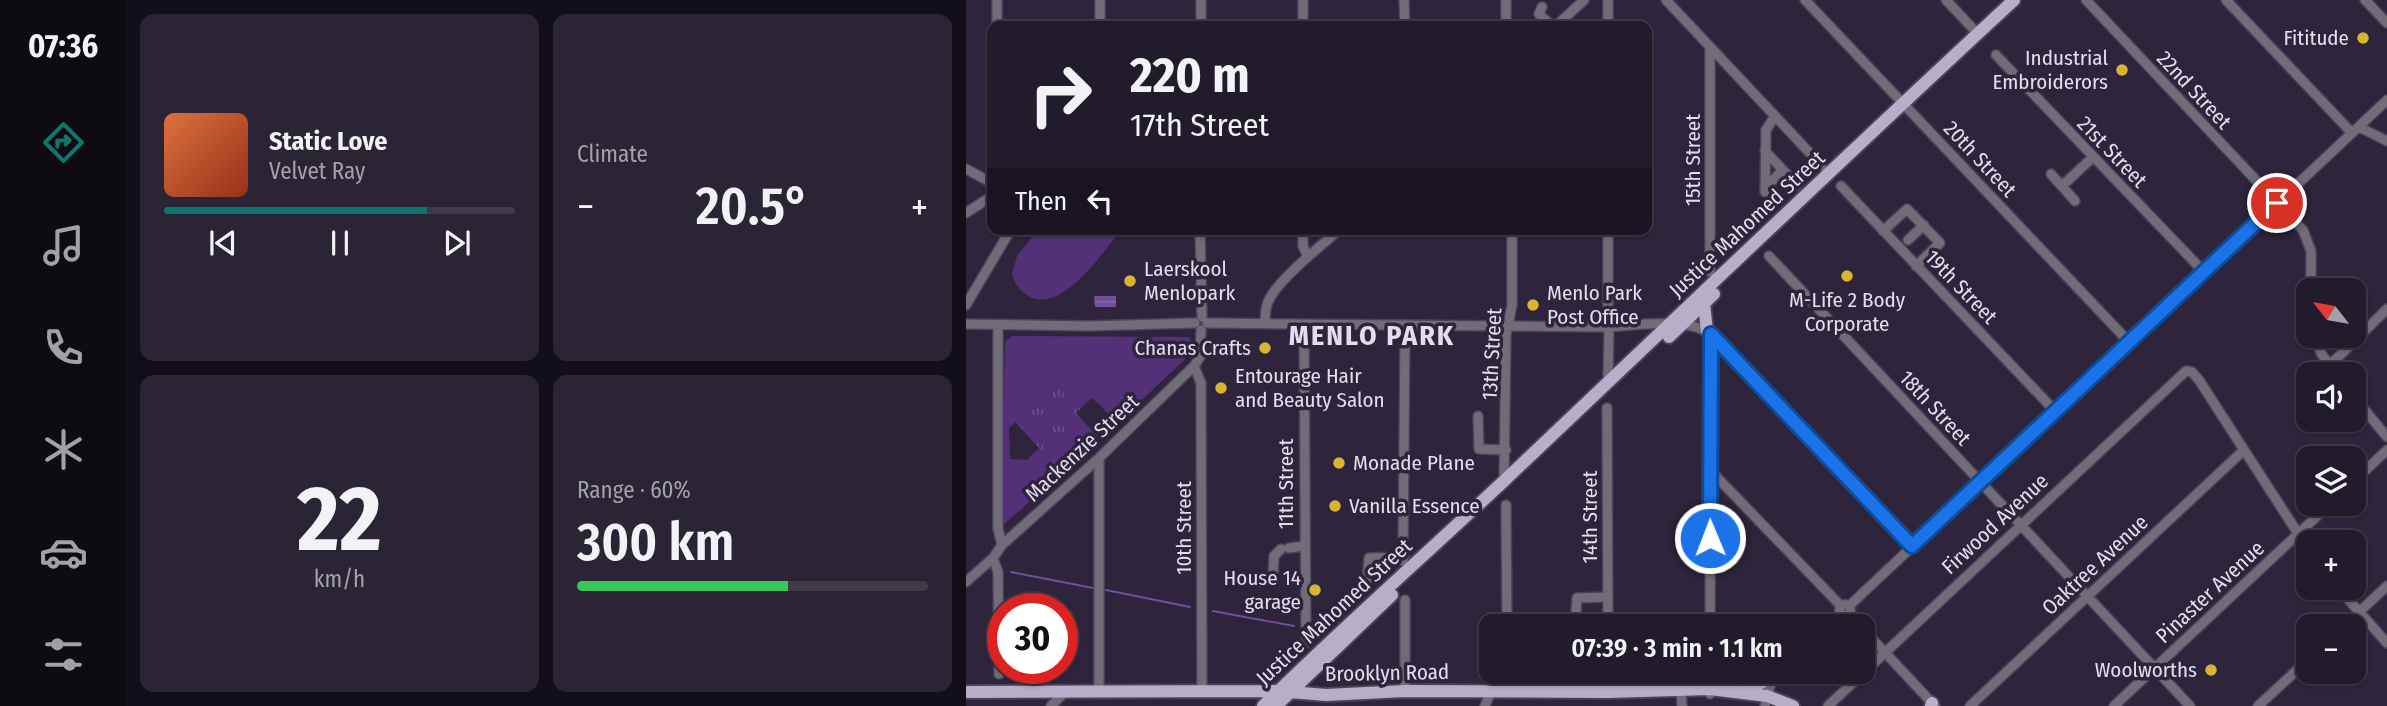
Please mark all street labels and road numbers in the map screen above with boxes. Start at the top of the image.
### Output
street label: 22nd Street [2151,46,2237,135]
street label: 21st Street [2072,111,2152,193]
street label: 15th Street [1680,114,1706,206]
street label: 20th Street [1938,115,2022,203]
street label: Justice Mahomed Street [1664,145,1830,303]
street label: 19th Street [1919,245,2003,330]
street label: 13th Street [1477,307,1507,401]
street label: 18th Street [1894,365,1976,451]
street label: Mackenzie Street [1020,389,1144,507]
street label: 11th Street [1273,439,1299,529]
street label: Firwood Avenue [1936,468,2054,580]
street label: 14th Street [1577,470,1603,563]
street label: 10th Street [1171,481,1197,575]
street label: Oaktree Avenue [2037,509,2153,621]
street label: Justice Mahomed Street [1251,533,1417,691]
street label: Pinaster Avenue [2150,535,2270,649]
street label: Brooklyn Road [1325,659,1449,687]

